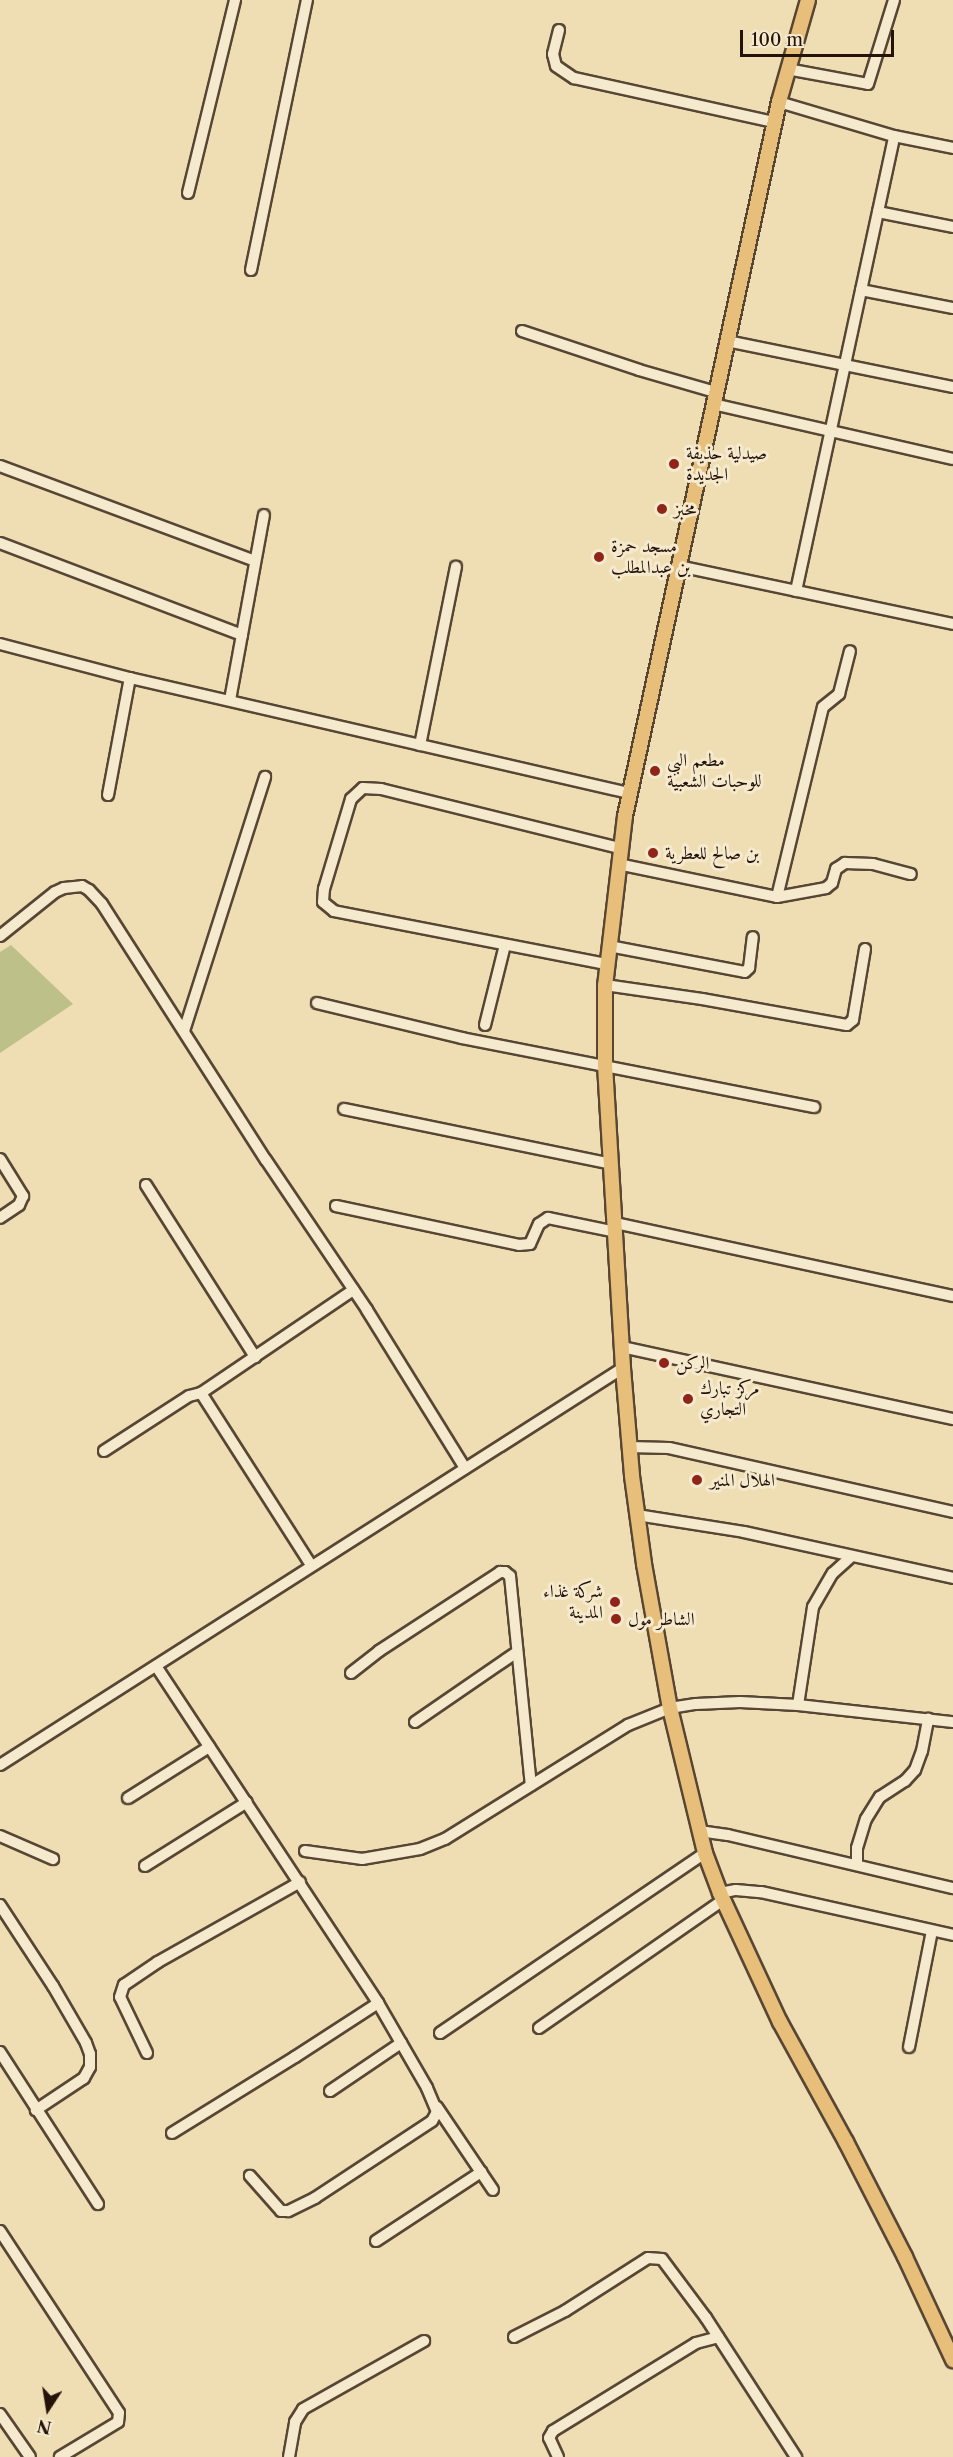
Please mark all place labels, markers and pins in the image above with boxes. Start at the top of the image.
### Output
place label: صيدلية حذيفة الجديدة [686,443,767,486]
marker: صيدلية حذيفة الجديدة [667,457,681,471]
place label: مخبز [674,498,696,520]
marker: مخبز [655,502,669,516]
place label: مسجد حمزة بن عبدالمطلب [611,536,690,578]
marker: مسجد حمزة بن عبدالمطلب [592,550,606,564]
place label: مطعم البي للوحبات الشعبية [667,750,762,792]
marker: مطعم البي للوحبات الشعبية [648,764,662,778]
place label: بن صالح للعطرية [665,842,759,864]
marker: بن صالح للعطرية [646,846,660,860]
place label: الركن [676,1352,709,1374]
marker: الركن [657,1356,671,1370]
place label: مركز تبارك التجاري [700,1378,760,1420]
marker: مركز تبارك التجاري [681,1392,695,1406]
place label: الهلال المنير [710,1469,775,1491]
marker: الهلال المنير [688,1471,706,1489]
place label: شركة غذاء المدينة [543,1581,603,1624]
marker: شركة غذاء المدينة [608,1595,622,1609]
place label: الشاطر مول [628,1608,695,1630]
marker: الشاطر مول [609,1612,623,1626]

